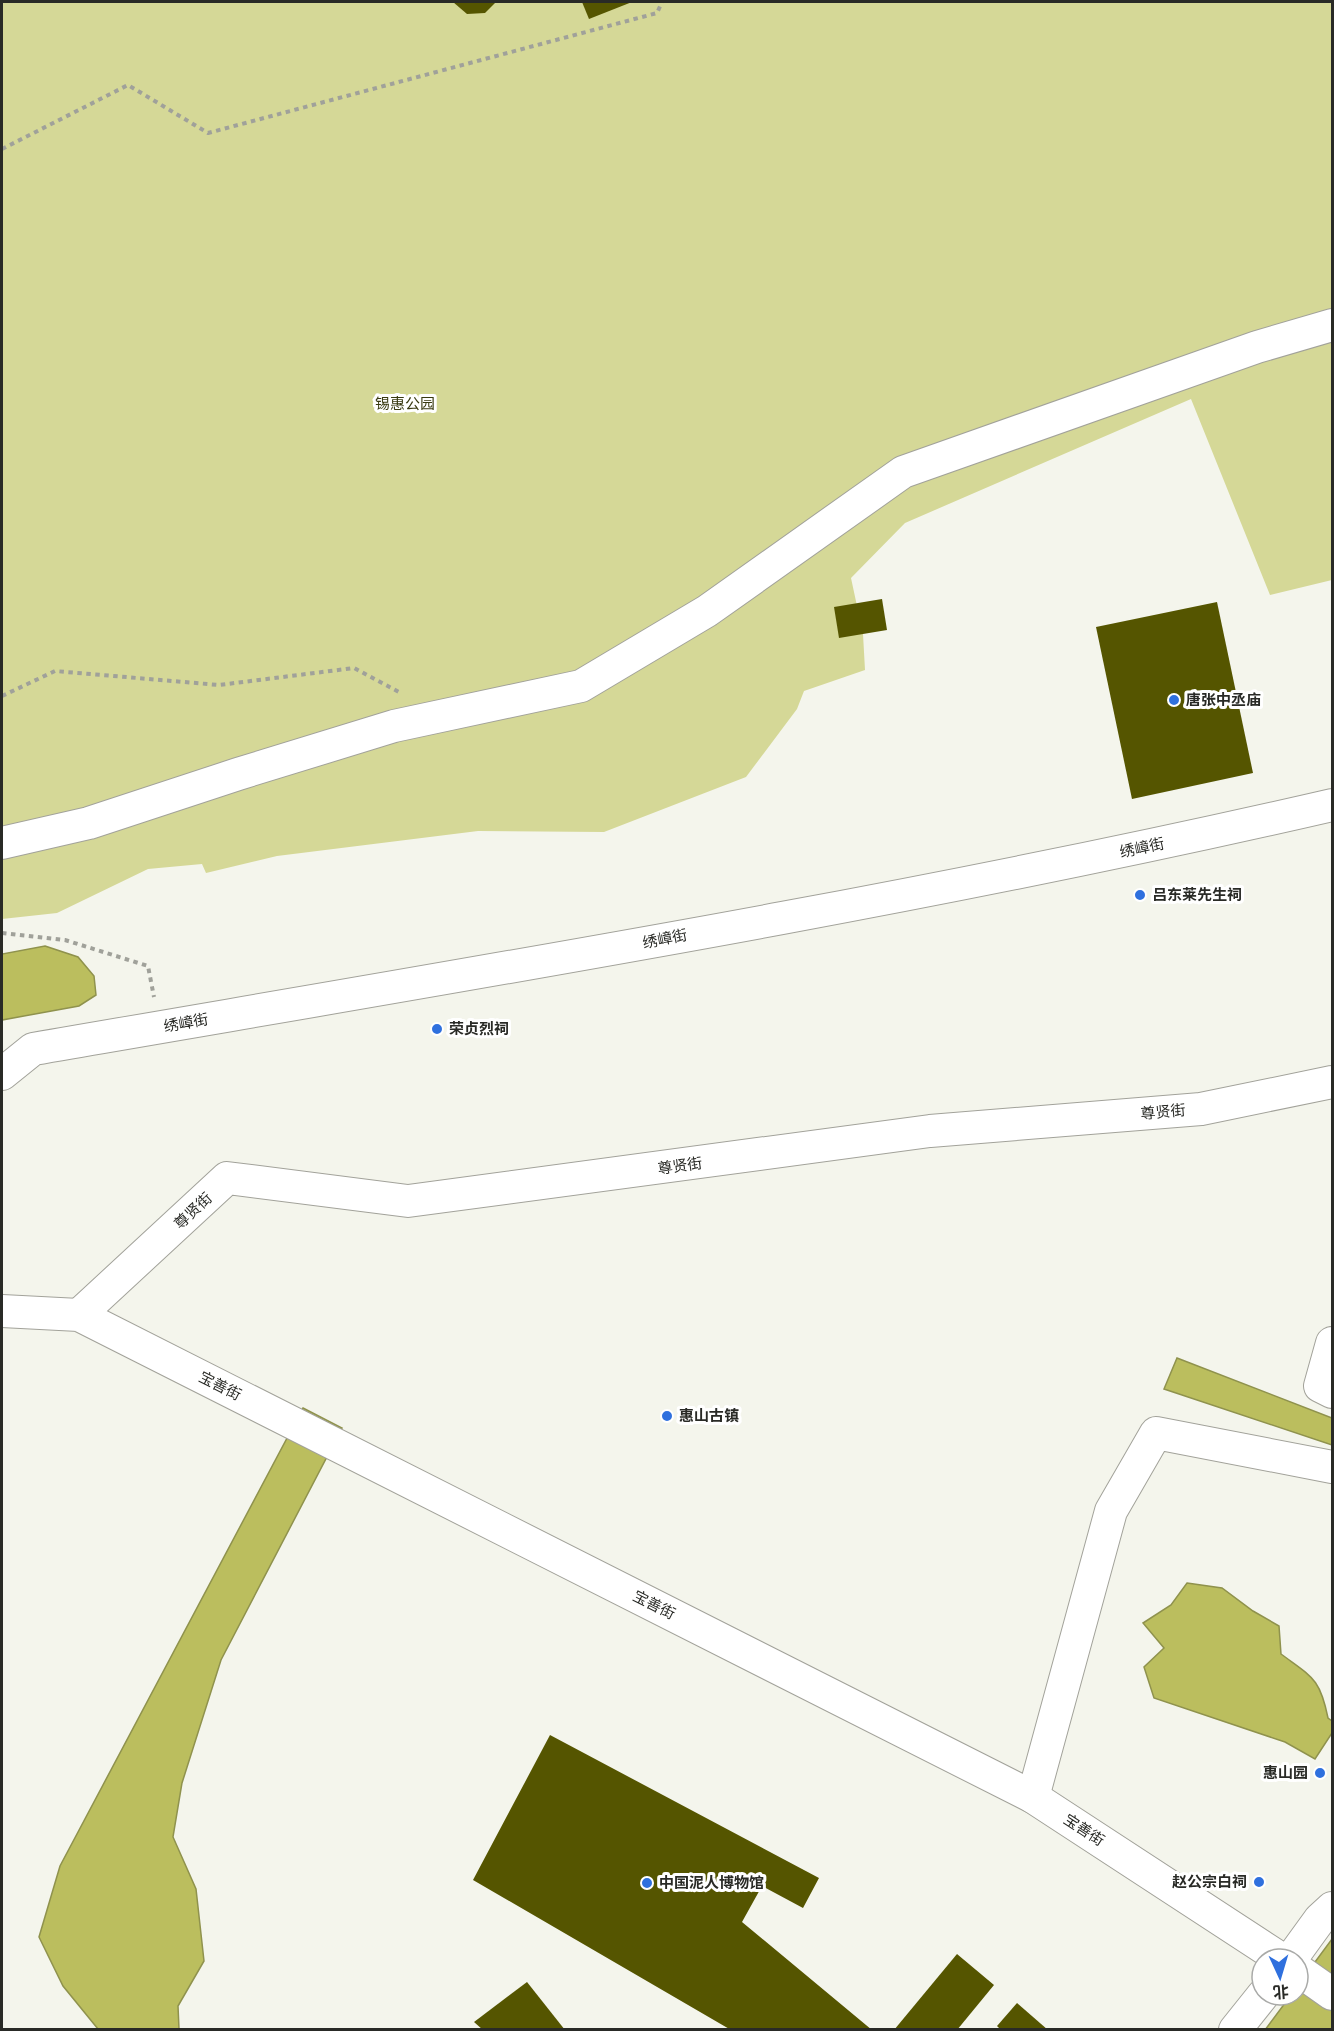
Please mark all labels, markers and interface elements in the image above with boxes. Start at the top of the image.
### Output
park label: 锡惠公园 [375,395,435,413]
place label: 唐张中丞庙 [1186,691,1261,709]
marker: 唐张中丞庙 [1167,693,1181,707]
street label: 绣嶂街 [1118,835,1166,861]
place label: 吕东莱先生祠 [1152,886,1242,904]
marker: 吕东莱先生祠 [1133,888,1147,902]
street label: 绣嶂街 [641,926,689,952]
street label: 绣嶂街 [162,1010,210,1036]
place label: 荣贞烈祠 [449,1020,509,1038]
marker: 荣贞烈祠 [430,1022,444,1036]
street label: 尊贤街 [1140,1101,1186,1123]
street label: 尊贤街 [656,1154,704,1178]
street label: 尊贤街 [170,1189,216,1233]
street label: 宝善街 [196,1368,244,1404]
place label: 惠山古镇 [679,1407,739,1425]
marker: 惠山古镇 [660,1409,674,1423]
street label: 宝善街 [630,1587,678,1623]
place label: 惠山园 [1263,1764,1308,1782]
marker: 惠山园 [1313,1766,1327,1780]
street label: 宝善街 [1060,1810,1108,1850]
place label: 赵公宗白祠 [1172,1873,1247,1891]
place label: 中国泥人博物馆 [659,1874,764,1892]
marker: 赵公宗白祠 [1252,1875,1266,1889]
marker: 中国泥人博物馆 [640,1876,654,1890]
north arrow [1250,1947,1310,2007]
text: 北 [1272,1981,1290,2002]

